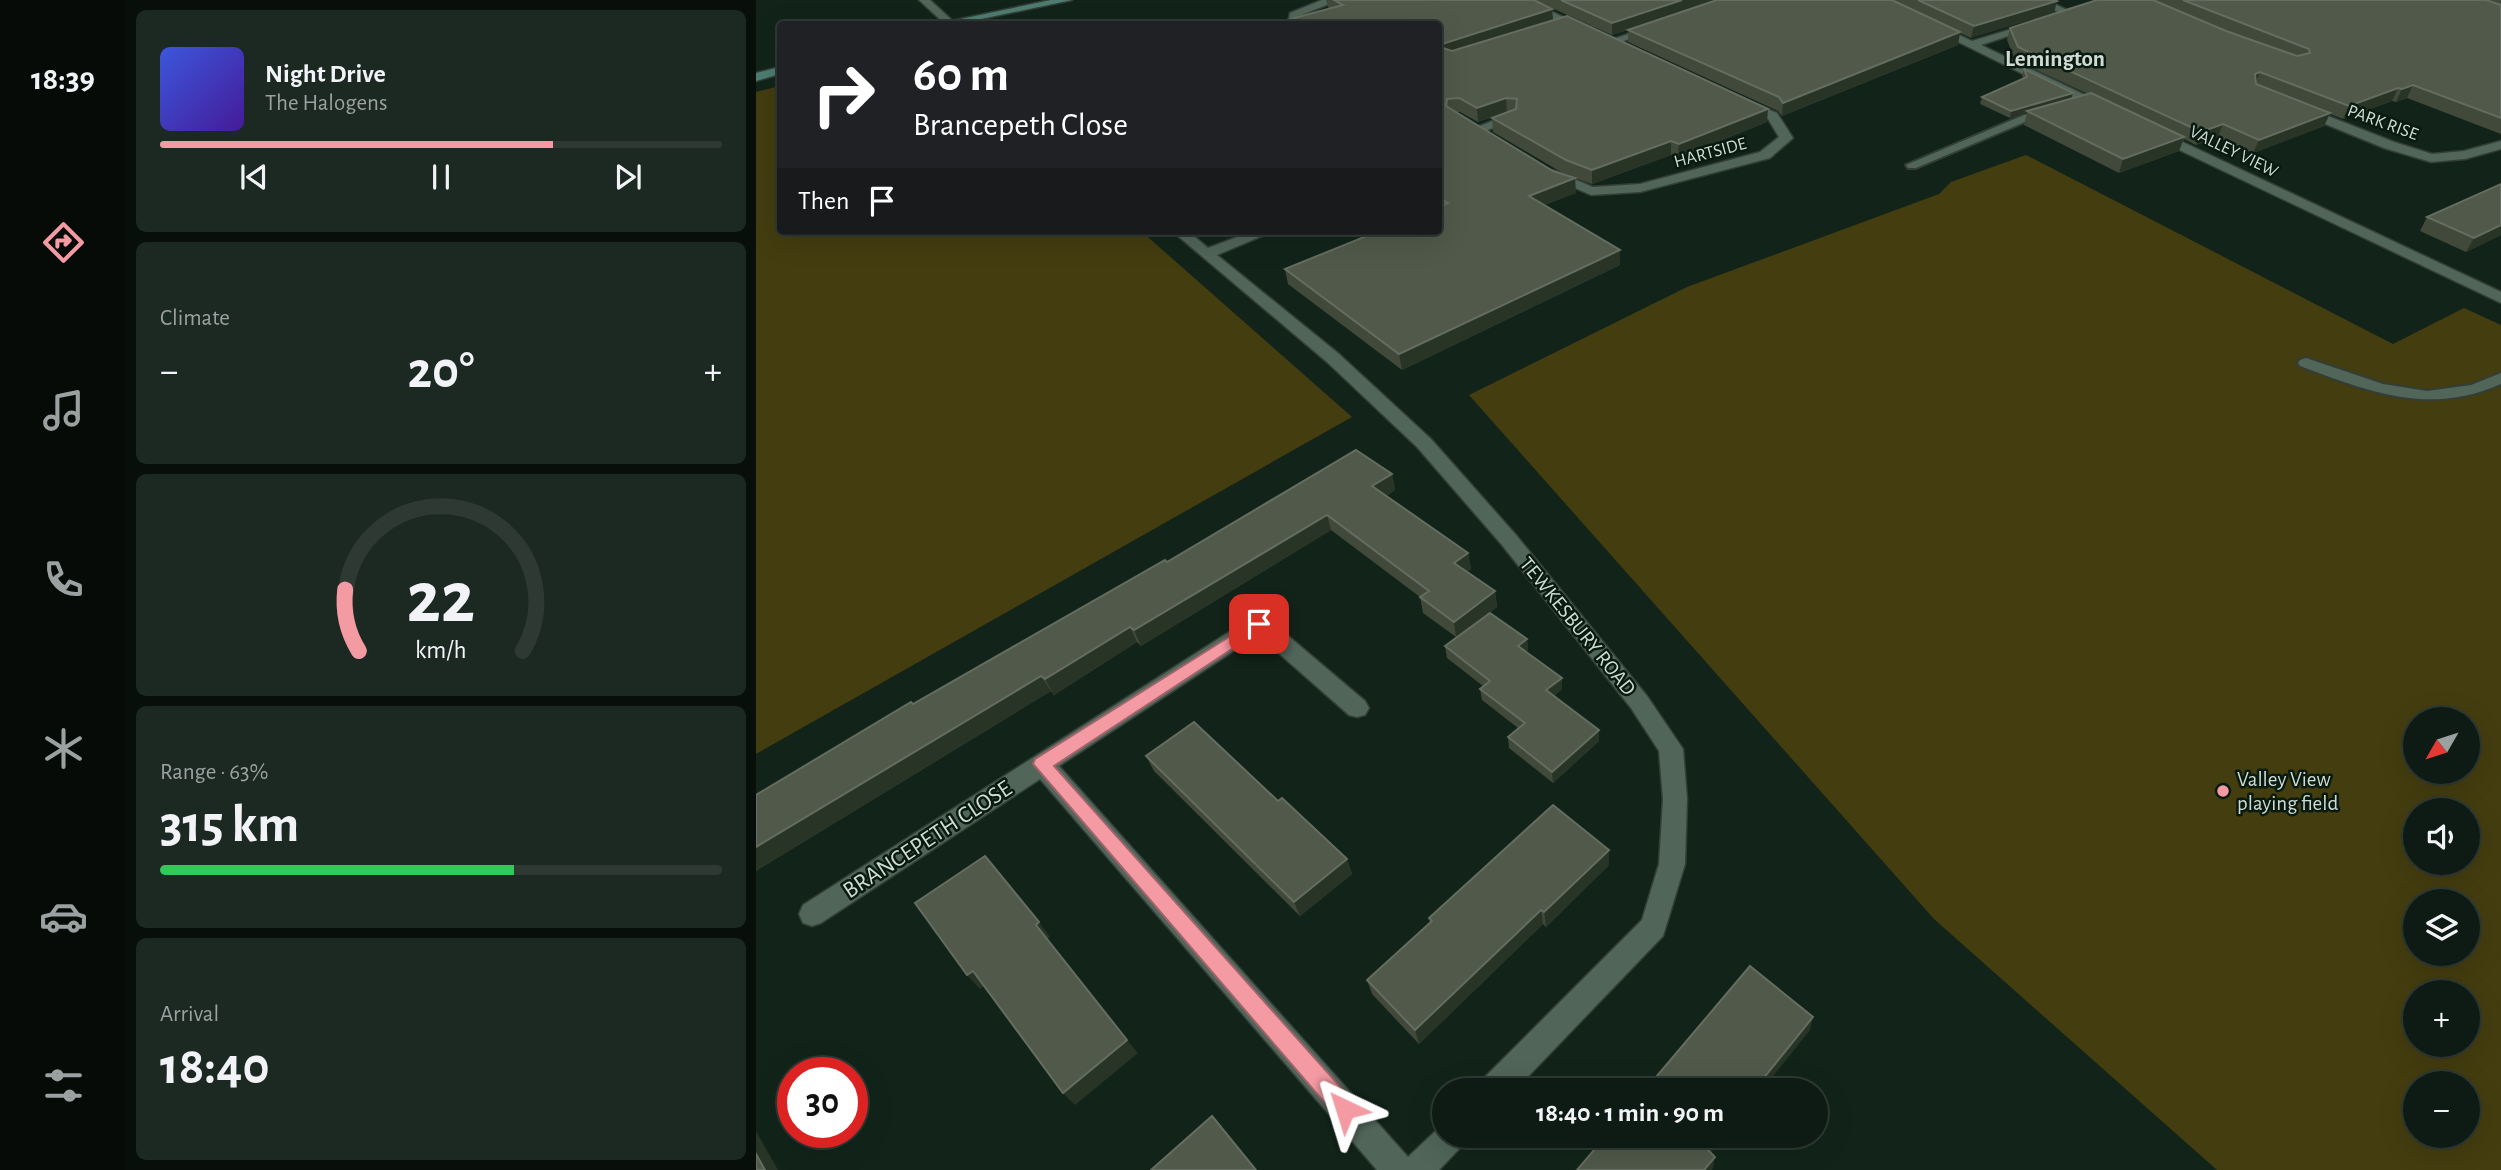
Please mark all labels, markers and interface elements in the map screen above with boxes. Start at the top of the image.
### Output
district label: Lemington [2005,48,2105,71]
icon: right [798,49,889,140]
text: 60 m [913,51,1009,100]
text: Night Drive [265,61,386,87]
text: 18:39 [31,63,95,95]
text: The Halogens [265,92,387,115]
street label: PARK RISE [2345,102,2421,144]
text: Brancepeth Close [913,109,1128,141]
street label: VALLEY VIEW [2186,123,2281,181]
street label: HARTSIDE [1672,135,1749,171]
icon: previous [235,158,273,196]
icon: pause [422,158,460,196]
icon: next [609,158,647,196]
icon: arrive [863,182,901,220]
text: Then [798,188,849,214]
icon: directions [39,218,88,267]
text: Climate [160,307,230,330]
text: 20° [408,345,474,397]
text: − [160,353,178,391]
text: + [704,353,722,391]
icon: music [39,386,88,435]
street label: TEWKESBURY ROAD [1516,553,1640,699]
icon: phone [39,555,88,604]
text: 22 [407,563,475,636]
pin [1229,594,1289,654]
icon: arrive [1240,605,1278,643]
text: km/h [415,638,467,663]
north arrow [2403,707,2480,784]
map controls [2403,707,2480,1148]
icon: climate [39,724,88,773]
text: Range · 63% [160,761,268,784]
place label: Valley View playing field [2237,769,2338,814]
street label: BRANCEPETH CLOSE [839,776,1017,903]
marker: Valley View playing field [2215,783,2231,799]
button: sound [2403,798,2480,875]
text: 315 km [160,799,299,851]
button: layers [2403,889,2480,966]
icon: car [39,892,88,941]
button: + [2403,980,2480,1057]
text: Arrival [160,1003,219,1026]
text: 18:40 [160,1041,270,1093]
speed limit sign: 30 [777,1057,868,1148]
icon: filters [39,1061,88,1110]
button: − [2403,1071,2480,1148]
position arrow [1308,1072,1382,1146]
text: 18:40 · 1 min · 90 m [1536,1100,1724,1126]

